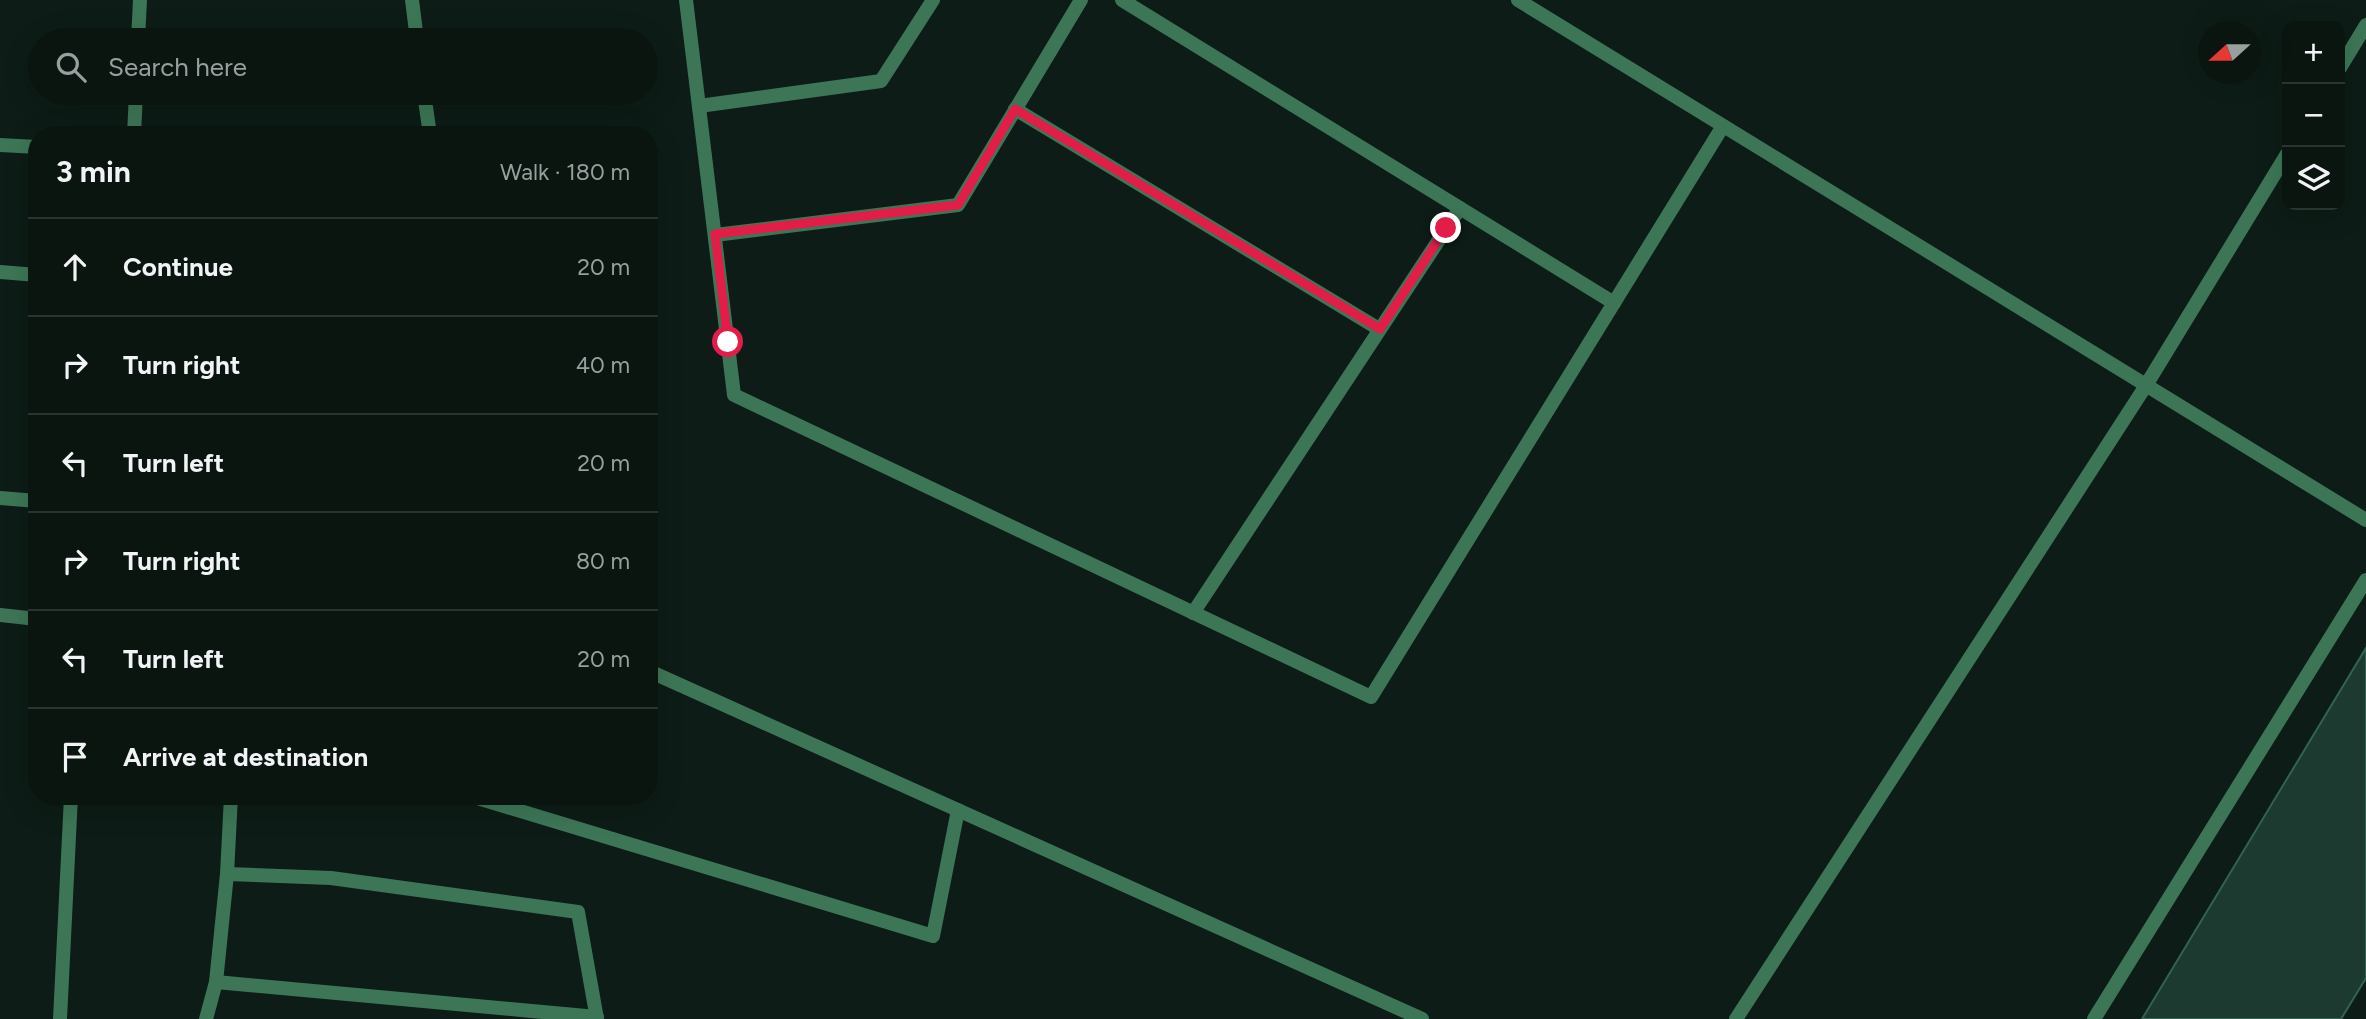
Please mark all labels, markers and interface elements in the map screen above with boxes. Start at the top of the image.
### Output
north arrow [2198,21,2261,84]
map controls [2282,21,2345,210]
button: + [2282,21,2345,84]
search box [28,28,658,105]
icon: search [52,48,90,86]
text: Search here [108,51,247,83]
button: − [2282,84,2345,147]
button: layers [2282,147,2345,210]
text: 3 min [56,153,131,190]
text: Walk · 180 m [500,158,630,186]
route end [1430,212,1461,243]
icon: ahead [56,248,94,286]
text: Continue [123,251,233,283]
text: 20 m [577,253,630,281]
route start [712,326,743,357]
icon: right [56,346,94,384]
text: Turn right [123,349,240,381]
text: 40 m [576,351,630,379]
icon: left [56,444,94,482]
text: Turn left [123,447,224,479]
text: 20 m [577,449,630,477]
icon: right [56,542,94,580]
text: Turn right [123,545,240,577]
text: 80 m [576,547,630,575]
icon: left [56,640,94,678]
text: Turn left [123,643,224,675]
text: 20 m [577,645,630,673]
icon: arrive [56,738,94,776]
text: Arrive at destination [123,741,368,773]

